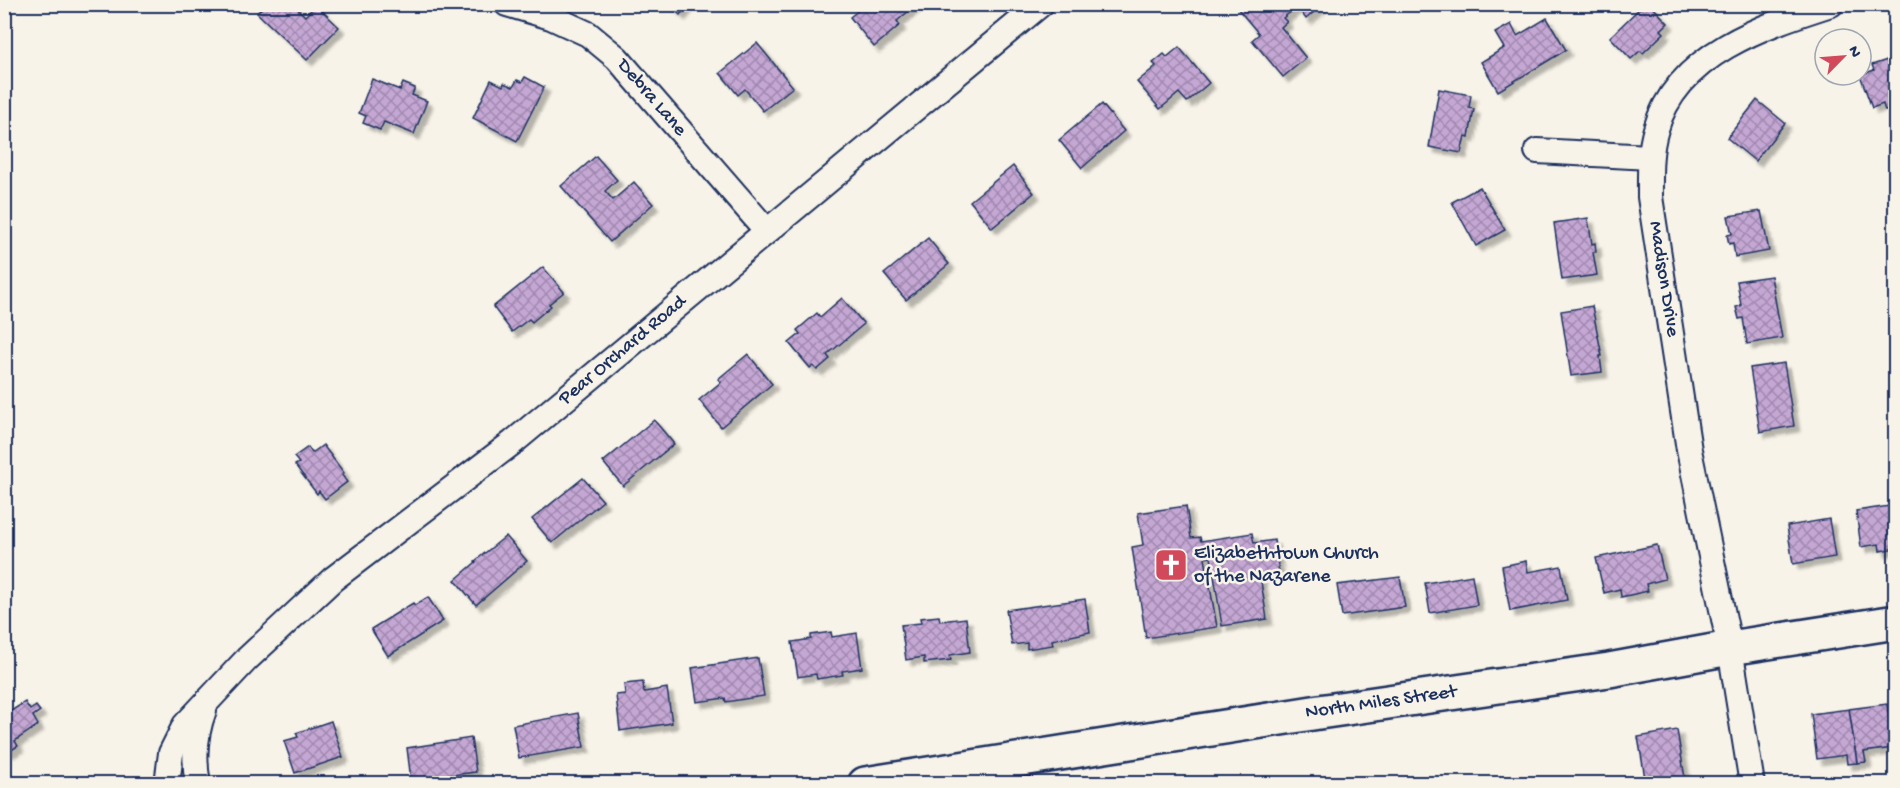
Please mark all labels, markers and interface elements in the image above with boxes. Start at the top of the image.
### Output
north arrow [1813,27,1873,87]
text: N [1843,43,1864,61]
street label: Debra Lane [610,53,691,142]
street label: Madison Drive [1643,220,1684,339]
street label: Pear Orchard Road [554,290,693,412]
place label: Elizabethtown Church of the Nazarene [1194,543,1379,589]
church icon: Elizabethtown Church of the Nazarene [1153,547,1189,583]
street label: North Miles Street [1304,681,1460,725]

